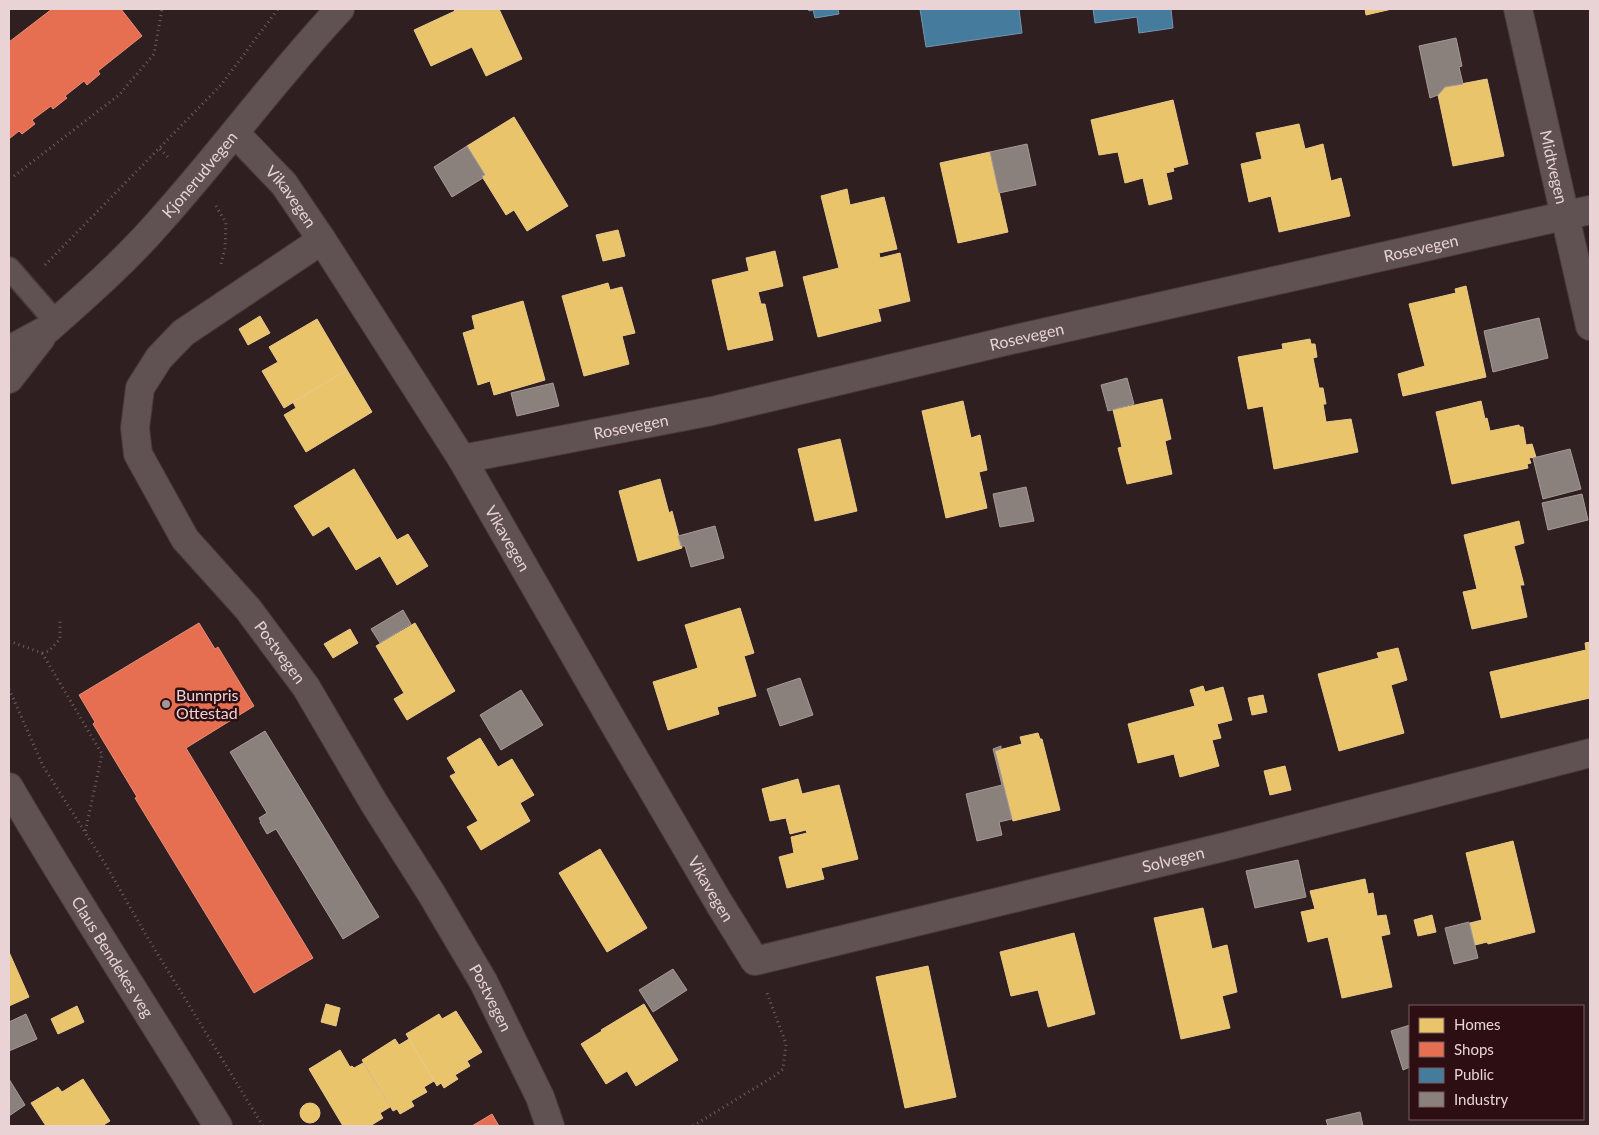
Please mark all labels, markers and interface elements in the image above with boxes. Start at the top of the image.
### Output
street label: Kjonerudvegen [158,127,241,221]
street label: Midtvegen [1537,128,1572,206]
street label: Vikavegen [262,161,321,231]
street label: Rosevegen [1382,230,1460,265]
street label: Rosevegen [987,318,1066,354]
street label: Rosevegen [592,410,670,443]
street label: Vikavegen [482,502,534,574]
street label: Postvegen [251,617,310,687]
place label: Bunnpris Ottestad [176,685,239,722]
marker: Bunnpris Ottestad [160,698,172,710]
street label: Solvegen [1140,842,1206,876]
street label: Vikavegen [685,852,738,925]
street label: Claus Bendekes veg [68,893,158,1021]
street label: Postvegen [466,960,516,1034]
legend [1409,1005,1584,1120]
text: Homes [1454,1015,1500,1033]
text: Shops [1454,1040,1494,1058]
text: Public [1454,1065,1494,1083]
text: Industry [1454,1090,1509,1108]

